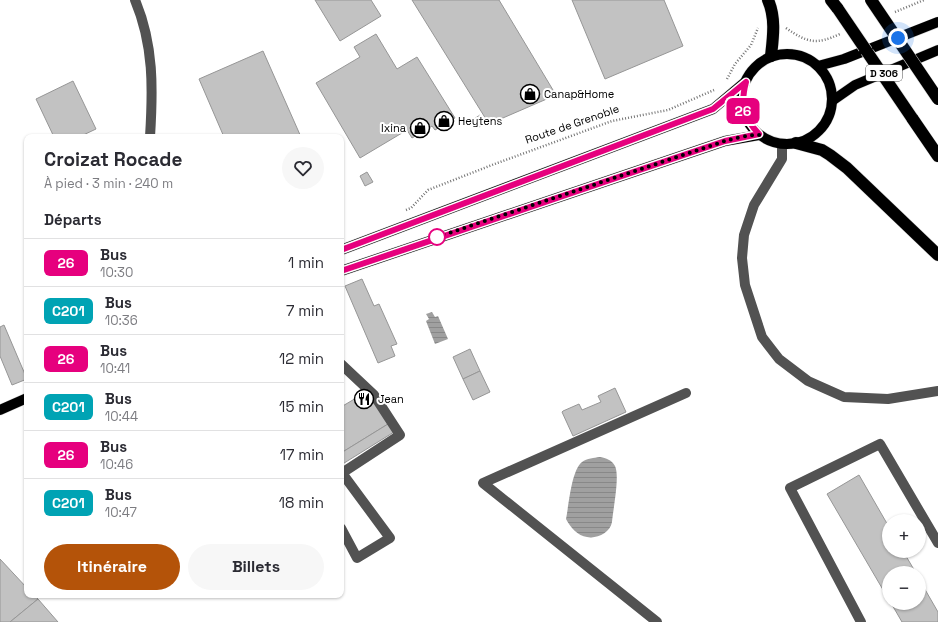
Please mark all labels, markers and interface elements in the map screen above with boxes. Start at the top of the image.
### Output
your location [888,28,908,48]
road number: D 306 [866,65,902,81]
shop icon: Canap&Home [519,83,541,105]
place label: Canap&Home [544,87,614,101]
line badge: 26 [725,98,761,124]
street label: Route de Grenoble [523,101,621,147]
text: 26 [735,102,751,120]
shop icon: Heytens [433,110,455,132]
place label: Heytens [458,114,503,128]
shop icon: Ixina [409,117,431,139]
place label: Ixina [381,121,407,135]
text: Croizat Rocade [44,147,182,172]
button: heart [282,147,324,189]
text: À pied · 3 min · 240 m [44,175,173,192]
text: Départs [44,210,102,229]
unlabelled marker [428,228,446,246]
text: Bus [100,245,127,264]
text: 1 min [288,253,324,272]
text: 26 [58,254,74,272]
text: 10:30 [100,264,133,281]
text: Bus [105,293,132,312]
text: 7 min [286,301,324,320]
text: C201 [52,302,85,320]
text: 10:36 [105,312,138,329]
text: Bus [100,341,127,360]
text: 12 min [279,349,324,368]
text: 26 [58,350,74,368]
text: 10:41 [100,360,130,377]
restaurant icon: Jean [353,388,375,410]
text: Bus [105,389,132,408]
place label: Jean [378,392,404,406]
text: 15 min [279,397,324,416]
text: C201 [52,398,85,416]
text: 10:44 [105,408,138,425]
text: Bus [100,437,127,456]
text: 17 min [280,445,324,464]
text: 26 [58,446,74,464]
text: 10:46 [100,456,133,473]
text: Bus [105,485,132,504]
text: 18 min [279,493,324,512]
text: C201 [52,494,85,512]
text: 10:47 [105,504,137,521]
map controls [882,514,926,610]
button: + [882,514,926,558]
button: Itinéraire [44,544,180,590]
button: Billets [188,544,324,590]
button: − [882,566,926,610]

